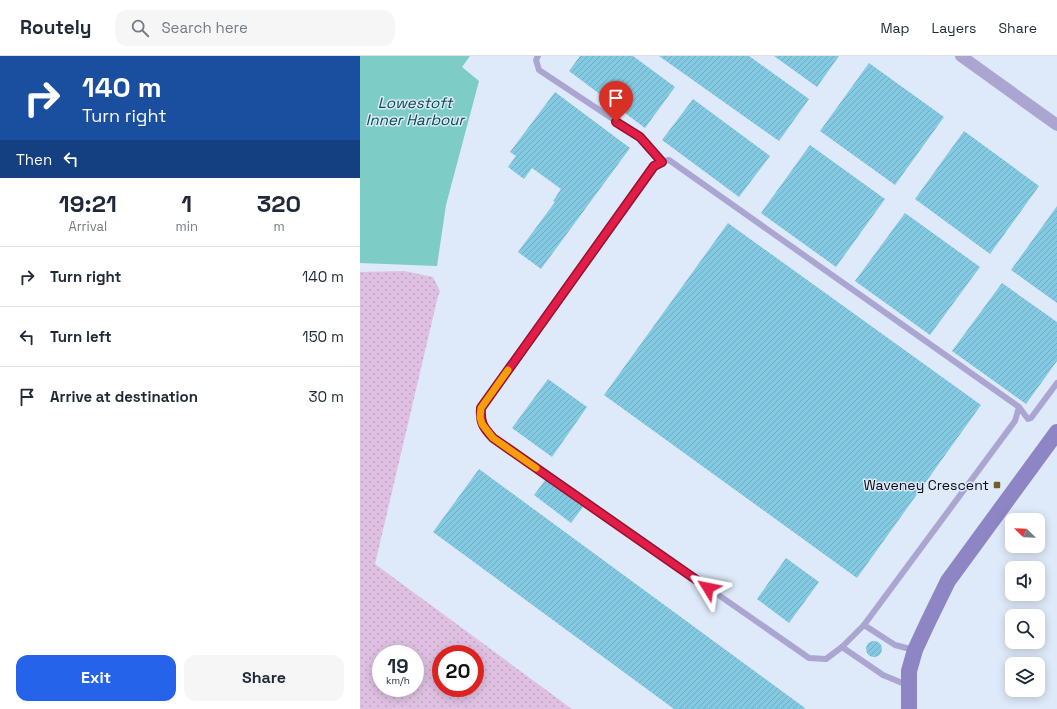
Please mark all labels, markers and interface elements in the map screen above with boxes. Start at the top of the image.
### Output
search box [115,10,395,46]
text: Routely [20,15,91,40]
icon: search [129,17,151,39]
text: Search here [161,18,248,37]
text: Map [880,19,910,37]
text: Layers [932,19,976,37]
text: Share [998,19,1037,37]
text: 140 m [82,69,162,105]
icon: right [16,72,68,124]
pin [599,81,633,122]
icon: arrive [605,87,627,109]
water label: Lowestoft Inner Harbour [366,93,466,129]
text: Turn right [82,104,166,127]
icon: left [60,148,82,170]
text: Then [16,150,52,169]
text: 19:21 [59,188,117,219]
text: 1 [181,188,192,219]
text: 320 [257,188,301,219]
text: Arrival [68,218,107,235]
text: min [176,218,198,235]
text: m [273,218,285,235]
icon: right [16,266,38,288]
text: Turn right [50,267,121,286]
text: 140 m [302,267,344,286]
icon: left [16,326,38,348]
text: Turn left [50,327,112,346]
text: 150 m [302,327,344,346]
icon: arrive [16,386,38,408]
text: Arrive at destination [50,387,198,406]
text: 30 m [309,387,344,406]
place label: Waveney Crescent [863,476,989,494]
marker: Waveney Crescent [992,480,1002,490]
north arrow [1005,513,1045,553]
map controls [1005,513,1045,697]
button: sound [1005,561,1045,601]
position arrow [687,567,729,609]
button: search [1005,609,1045,649]
speed limit sign: 20 [432,645,484,697]
text: 19 [387,653,409,679]
button: Exit [16,655,176,701]
button: Share [184,655,344,701]
button: layers [1005,657,1045,697]
text: km/h [386,674,410,687]

